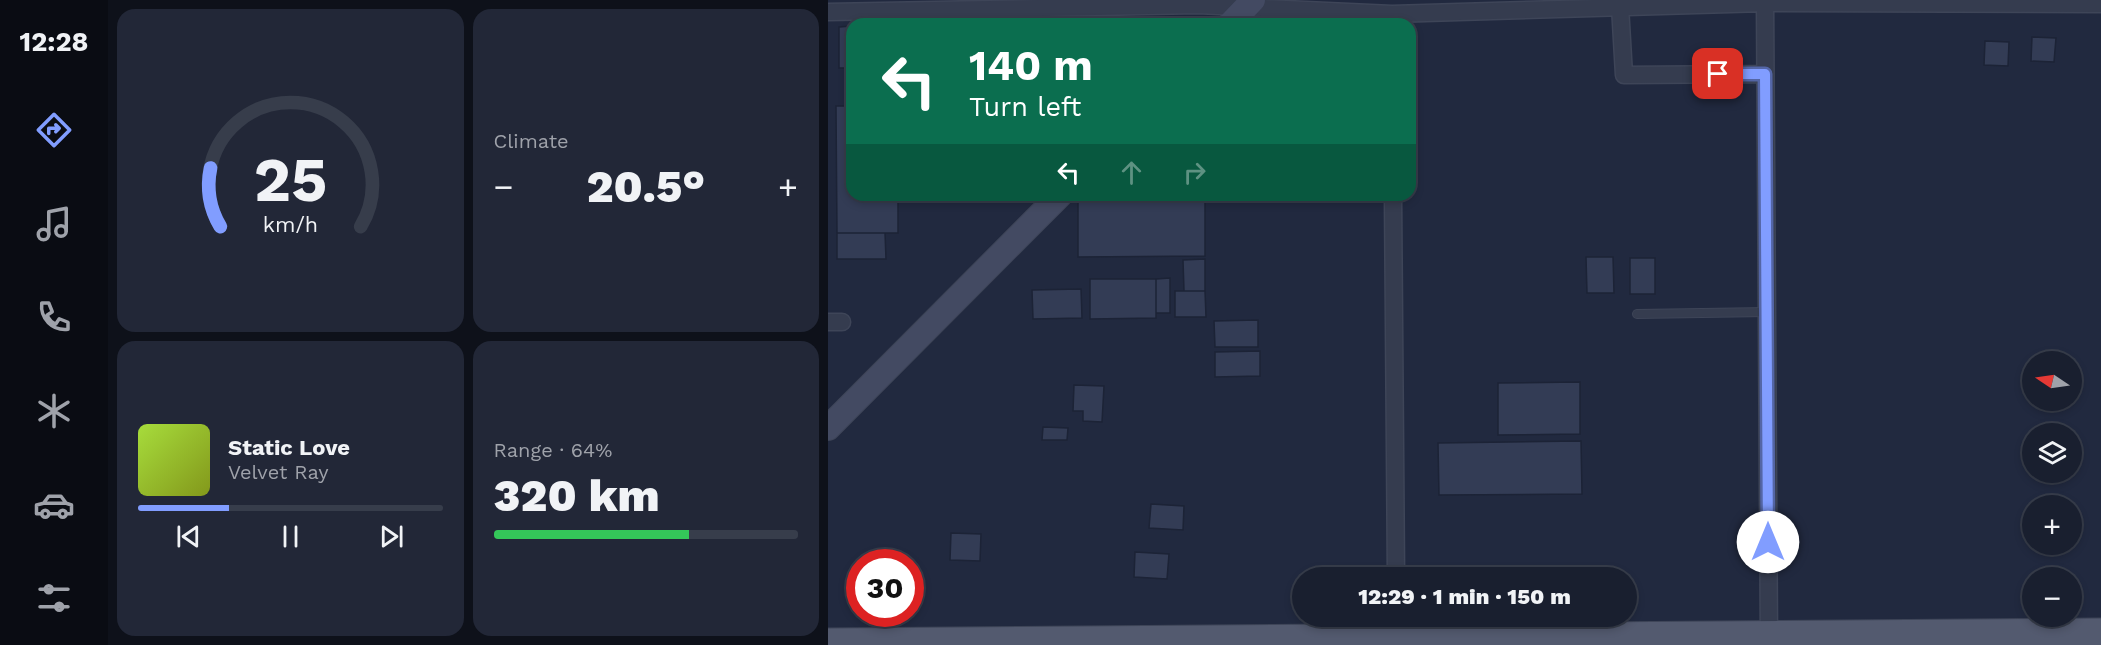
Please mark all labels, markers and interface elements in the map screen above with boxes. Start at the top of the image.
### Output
text: 12:28 [20,26,88,58]
text: 140 m [969,41,1093,90]
icon: left [870,42,948,120]
pin [1692,48,1743,99]
icon: arrive [1701,57,1734,90]
text: Turn left [969,91,1081,123]
icon: directions [33,109,75,151]
text: Climate [494,129,569,153]
text: 25 [253,143,327,216]
icon: left [1052,156,1085,189]
icon: ahead [1115,156,1148,189]
icon: right [1178,156,1211,189]
text: 20.5° [586,160,705,213]
text: − [494,167,513,206]
text: + [778,167,798,206]
icon: music [33,203,75,245]
text: km/h [263,213,318,238]
icon: phone [33,296,75,338]
north arrow [2022,351,2082,411]
map controls [2022,351,2082,627]
icon: climate [33,390,75,432]
button: layers [2022,423,2082,483]
text: Static Love [228,435,350,460]
text: Range · 64% [494,438,612,462]
text: Velvet Ray [228,460,329,484]
text: 320 km [494,469,660,522]
icon: car [33,484,75,526]
button: + [2022,495,2082,555]
position arrow [1736,510,1800,574]
icon: previous [172,520,205,553]
icon: pause [274,520,307,553]
icon: next [375,520,408,553]
speed limit sign: 30 [846,549,924,627]
button: − [2022,567,2082,627]
icon: filters [33,577,75,619]
text: 12:29 · 1 min · 150 m [1358,584,1571,609]

